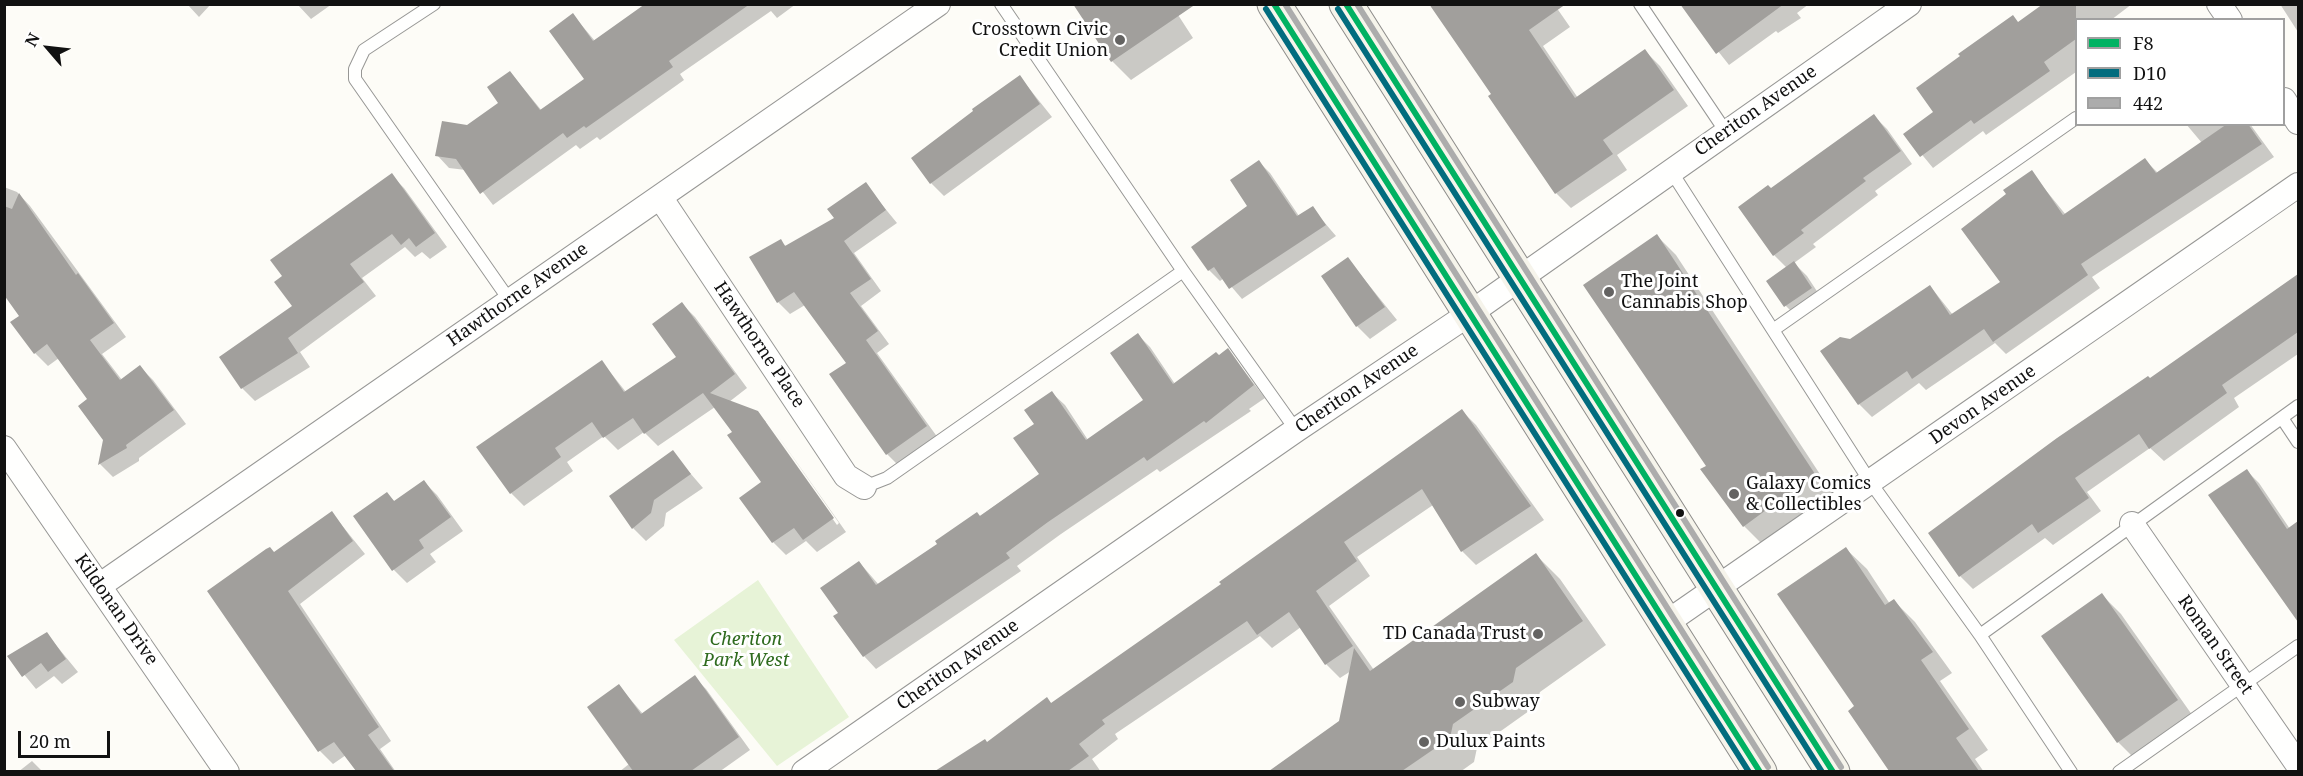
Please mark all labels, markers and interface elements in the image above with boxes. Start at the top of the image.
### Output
north arrow [18,18,78,78]
legend [2075,18,2285,126]
place label: Crosstown Civic Credit Union [971,19,1108,62]
text: N [19,29,45,50]
text: F8 [2133,31,2154,55]
marker: Crosstown Civic Credit Union [1113,33,1127,47]
street label: Cheriton Avenue [1691,61,1821,161]
text: D10 [2133,61,2166,85]
text: 442 [2133,91,2163,115]
street label: Hawthorne Avenue [443,238,593,352]
place label: The Joint Cannabis Shop [1621,271,1748,314]
street label: Hawthorne Place [709,278,809,412]
marker: The Joint Cannabis Shop [1602,285,1616,299]
street label: Cheriton Avenue [1291,340,1423,438]
street label: Devon Avenue [1926,361,2040,449]
place label: Galaxy Comics & Collectibles [1746,473,1871,516]
marker: Galaxy Comics & Collectibles [1727,487,1741,501]
unlabelled marker [1674,507,1686,519]
street label: Kildonan Drive [70,550,162,670]
street label: Roman Street [2173,591,2257,699]
street label: Cheriton Avenue [893,615,1023,715]
place label: TD Canada Trust [1383,623,1526,645]
marker: TD Canada Trust [1531,627,1545,641]
park label: Cheriton Park West [703,629,789,672]
place label: Subway [1472,691,1540,713]
marker: Subway [1453,695,1467,709]
scale bar [21,719,112,757]
text: 20 m [29,729,71,753]
place label: Dulux Paints [1436,731,1545,753]
marker: Dulux Paints [1417,735,1431,749]

